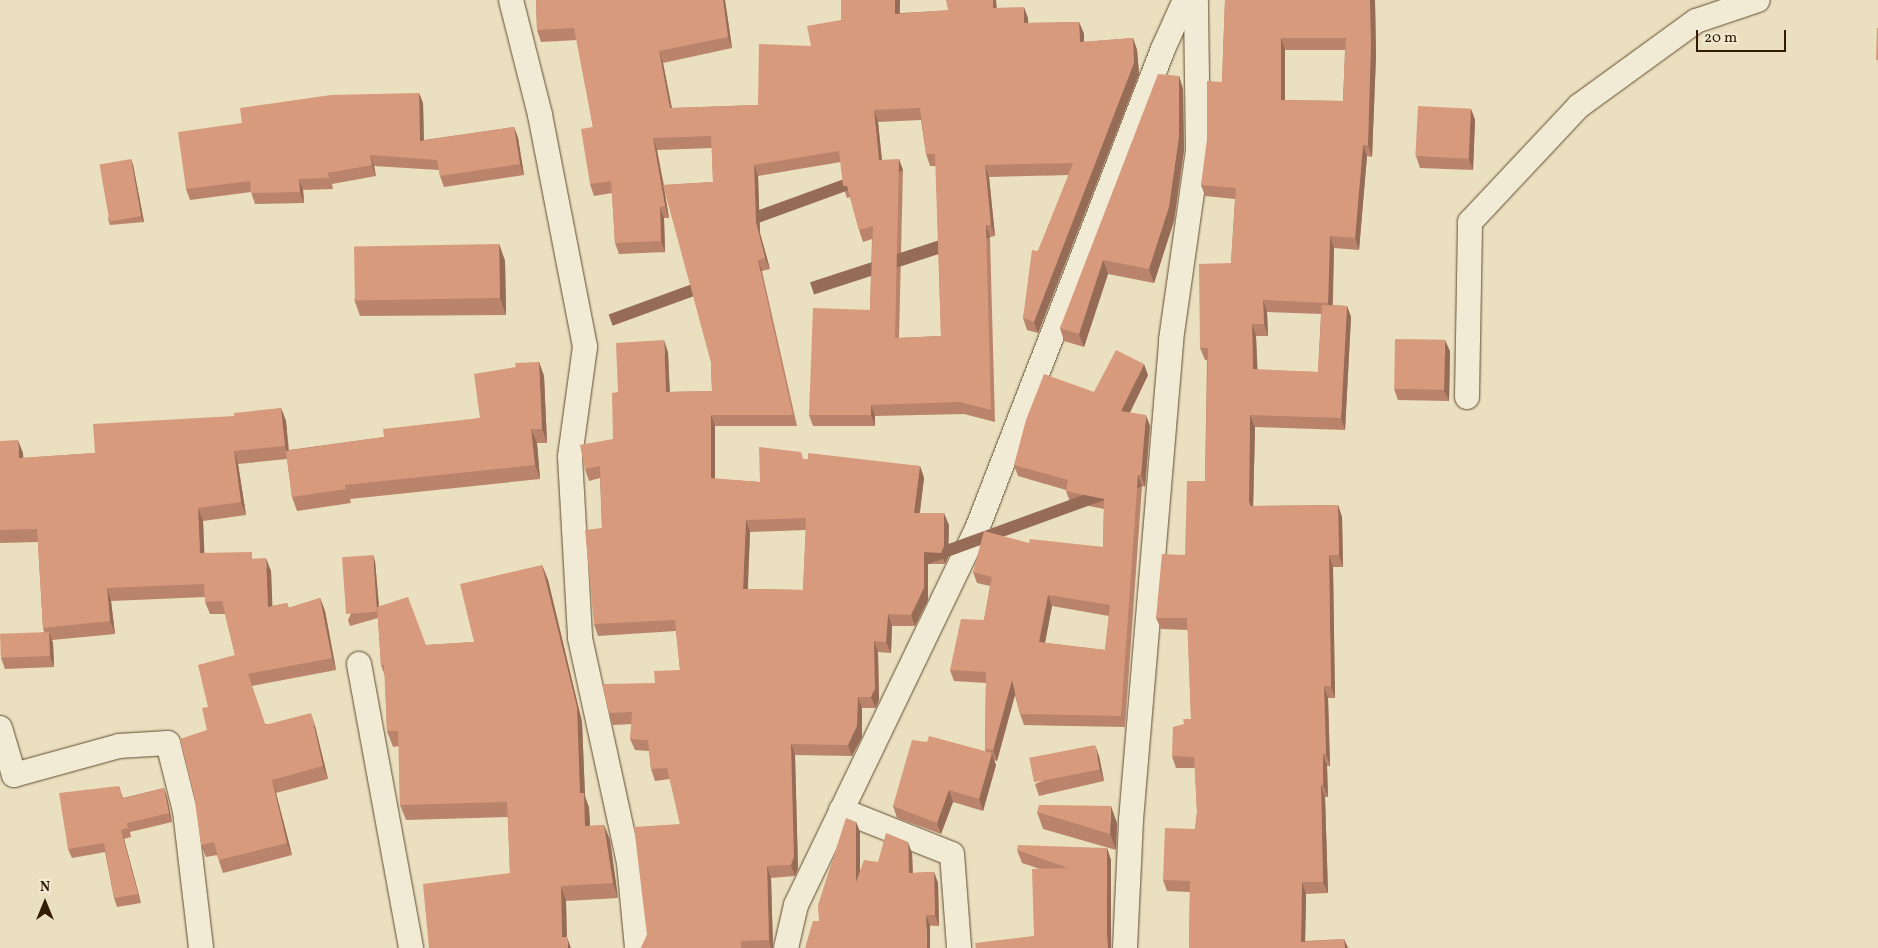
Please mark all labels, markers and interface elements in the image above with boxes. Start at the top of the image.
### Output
scale bar [1698,20,1788,52]
text: 20 m [1704,28,1737,49]
north arrow [20,878,70,928]
text: N [40,878,50,897]

